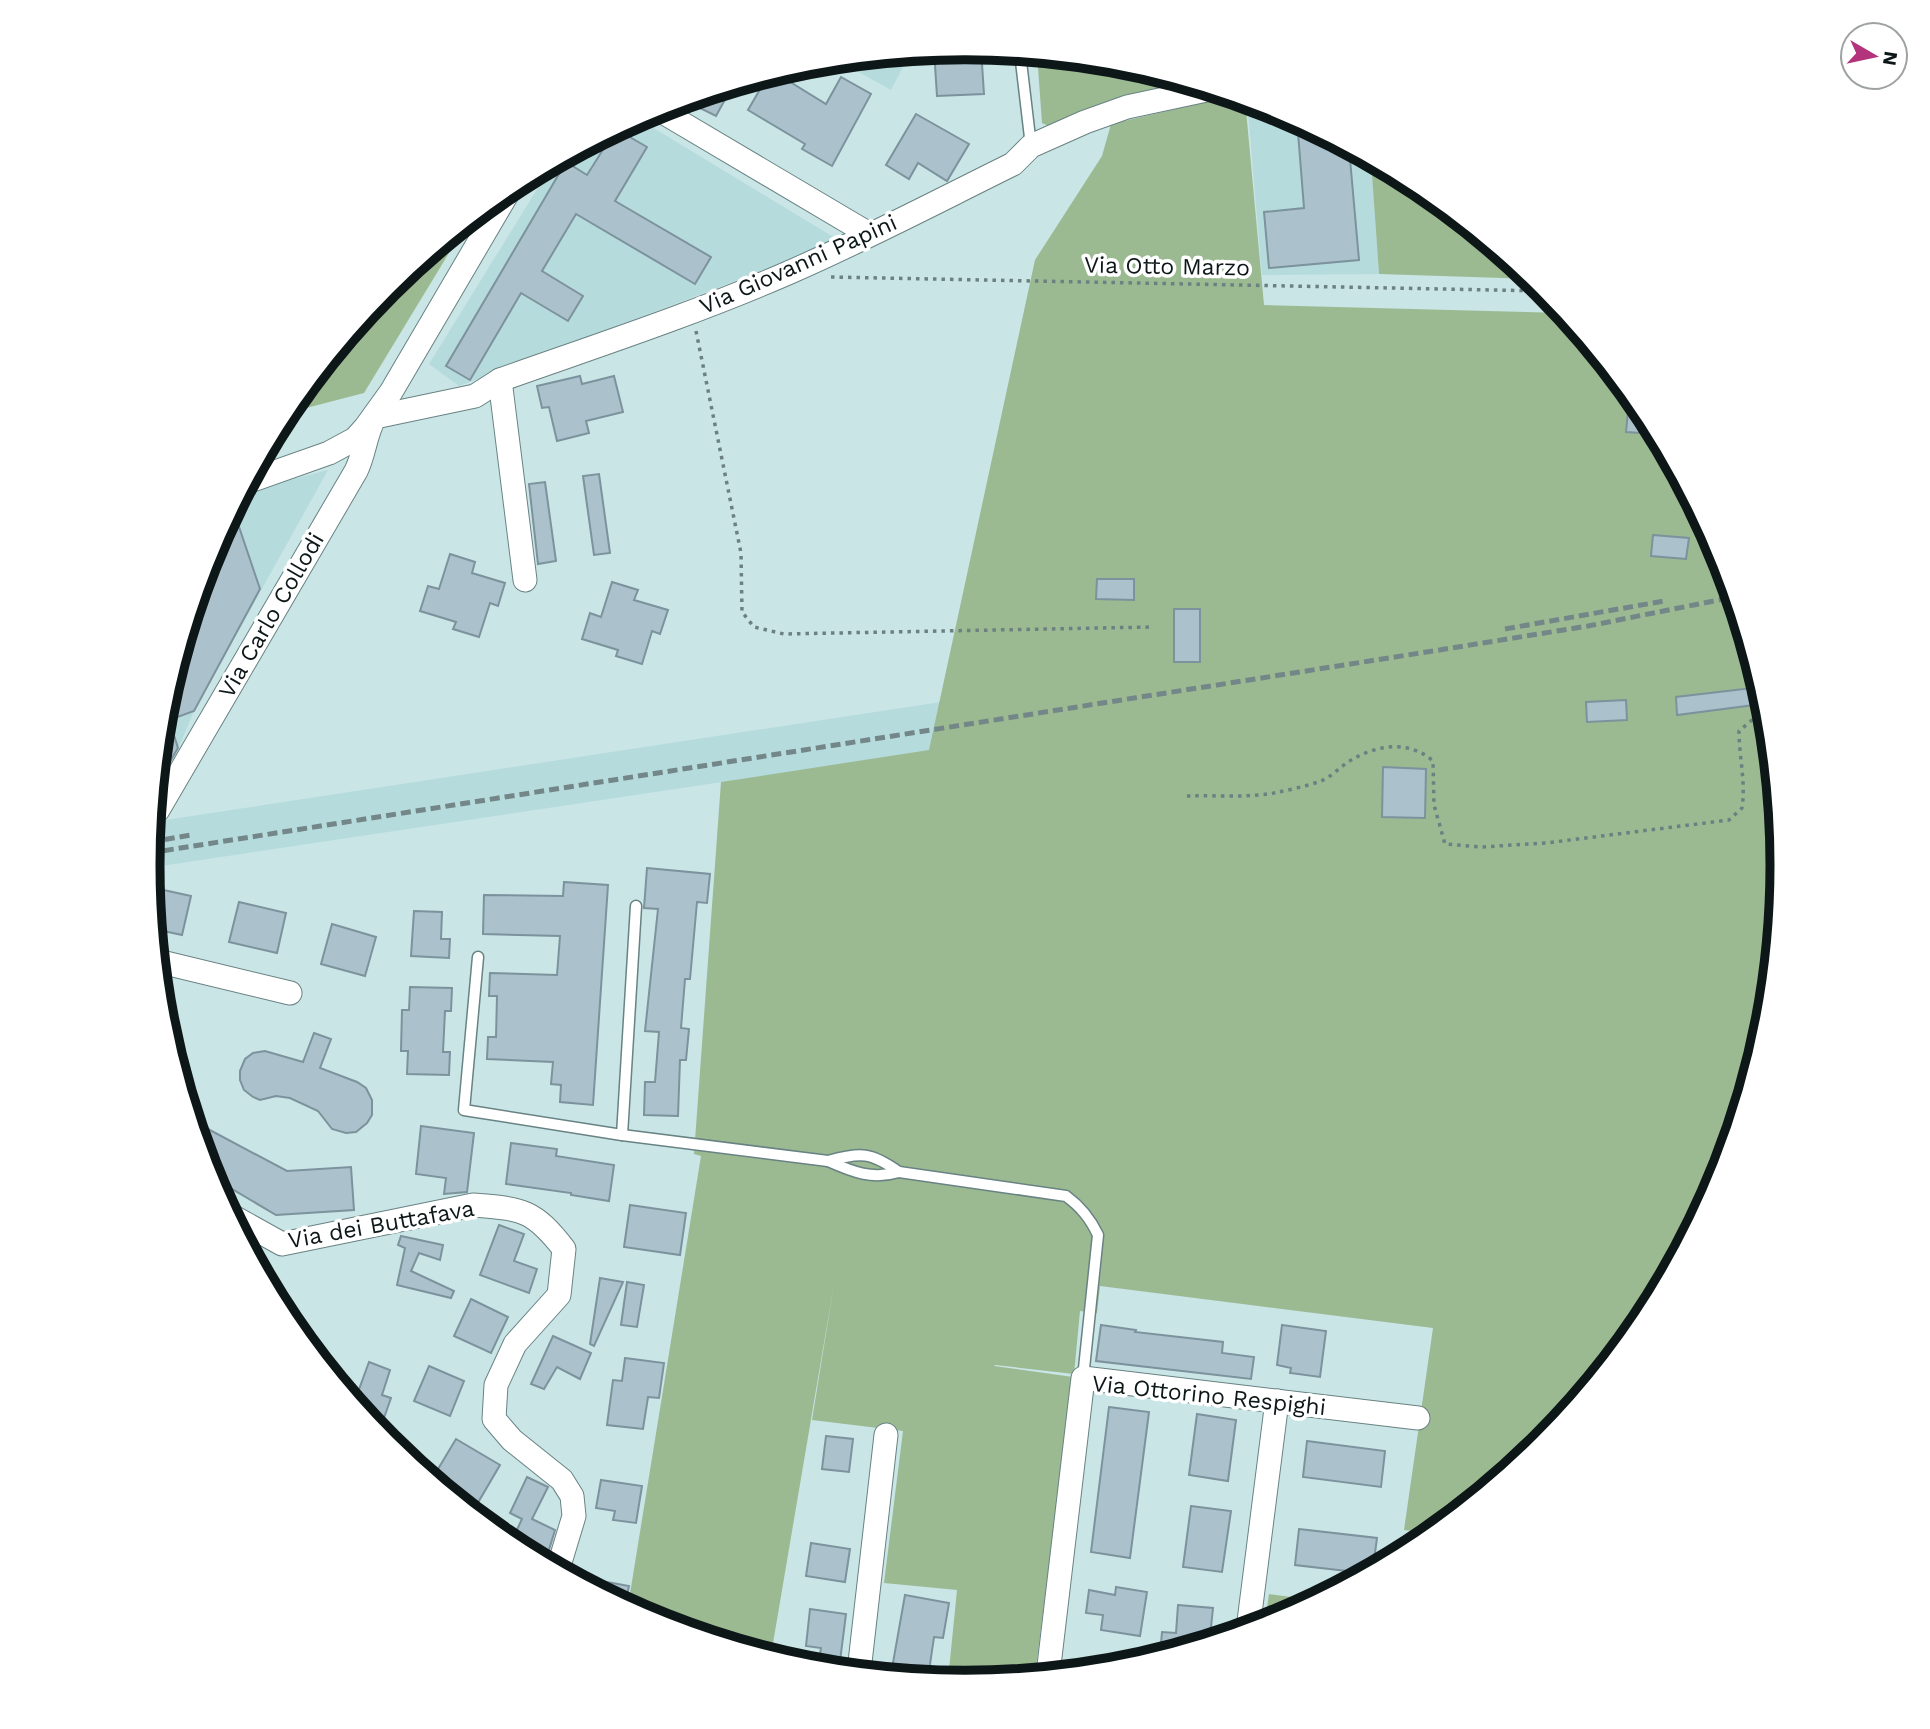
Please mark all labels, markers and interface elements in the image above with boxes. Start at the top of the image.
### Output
north arrow [1839,21,1909,91]
text: N [1878,50,1903,67]
street label: Via Giovanni Papini [695,209,901,320]
street label: Via Otto Marzo [1084,252,1250,281]
street label: Via Carlo Collodi [213,528,330,703]
street label: Via dei Buttafava [286,1195,476,1254]
street label: Via Ottorino Respighi [1091,1370,1327,1421]

